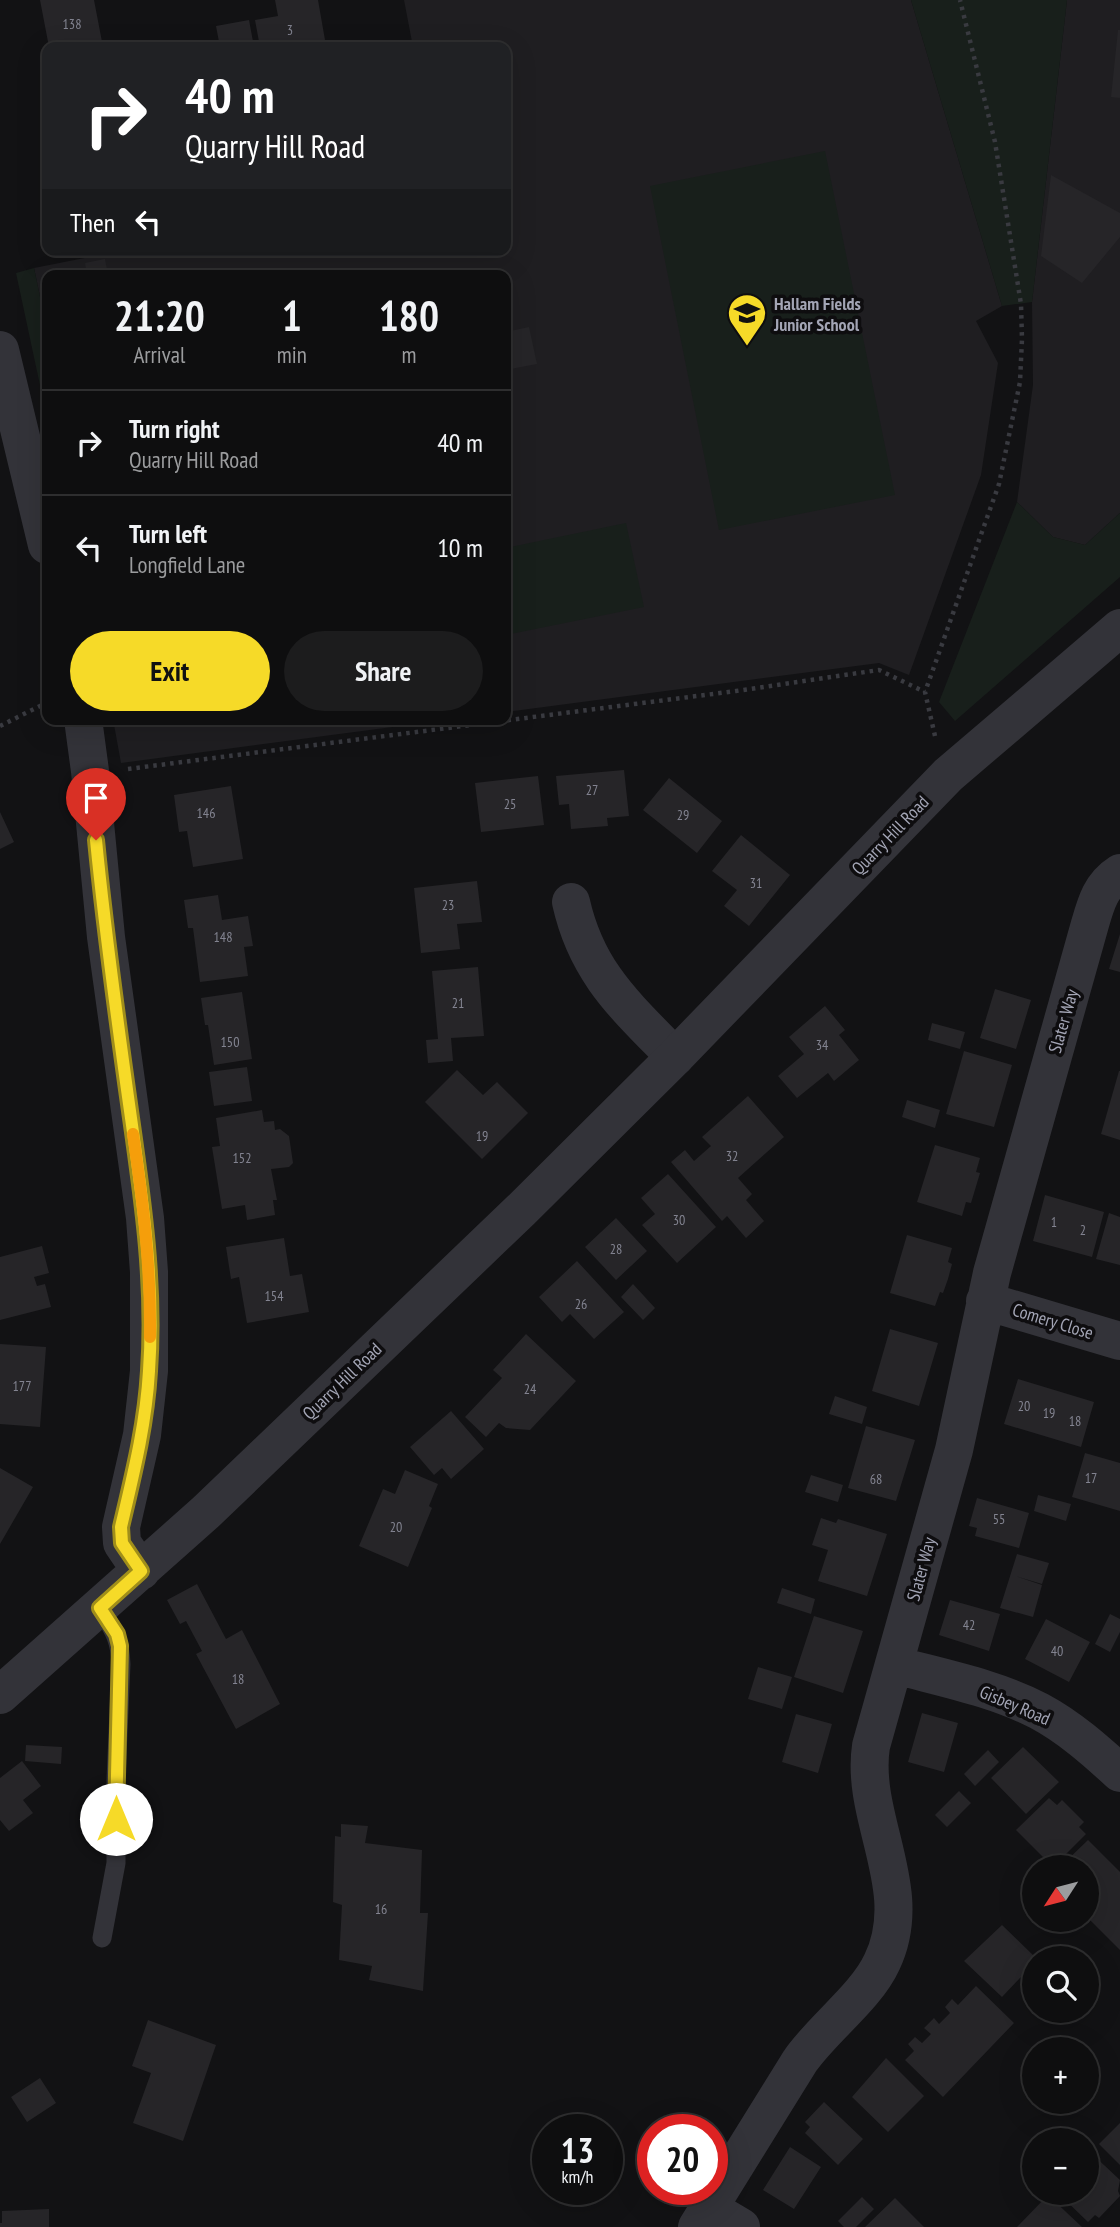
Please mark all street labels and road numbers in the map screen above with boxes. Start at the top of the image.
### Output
street label: Quarry Hill Road [847,791,933,879]
street label: Slater Way [1043,986,1083,1056]
street label: Comery Close [1010,1298,1096,1344]
street label: Quarry Hill Road [298,1338,386,1424]
street label: Slater Way [901,1534,941,1603]
street label: Gisbey Road [976,1680,1054,1730]

